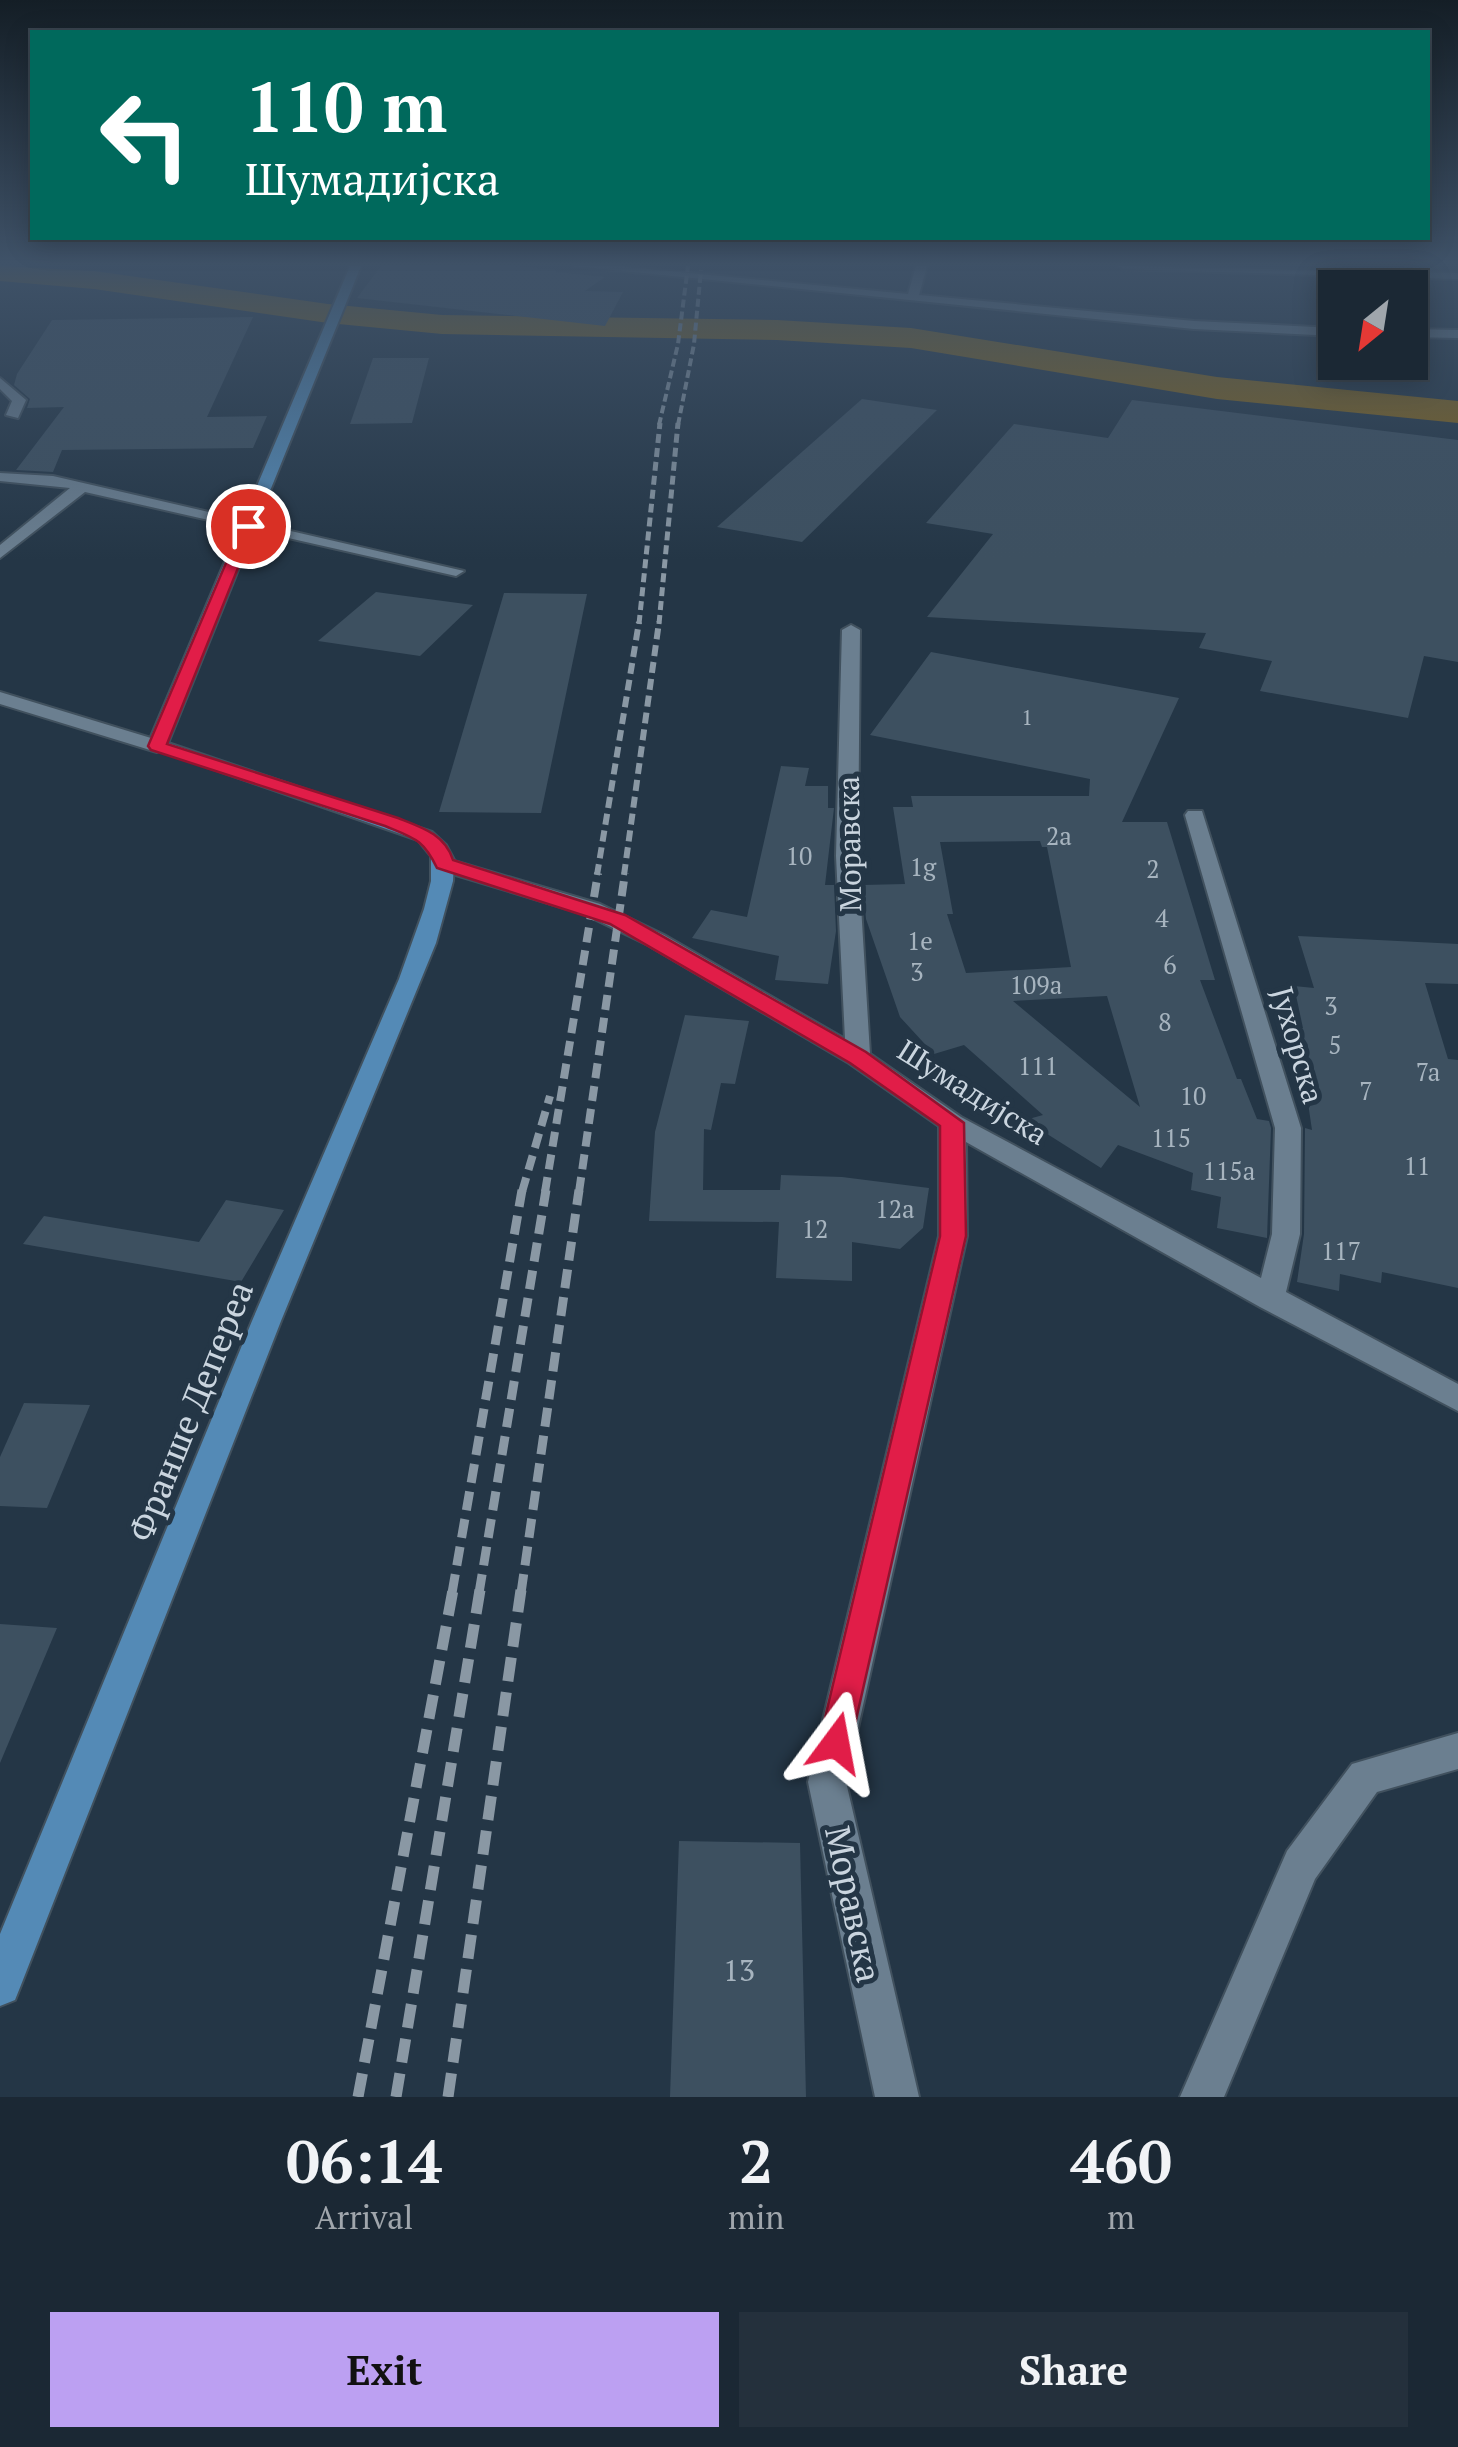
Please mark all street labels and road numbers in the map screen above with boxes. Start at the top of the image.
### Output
street label: Моравска [828,776,870,912]
street label: Јухорска [1262,982,1334,1108]
street label: Шумадијска [890,1030,1056,1154]
street label: Франше Депереа [117,1274,263,1548]
street label: Моравска [815,1822,893,1986]

